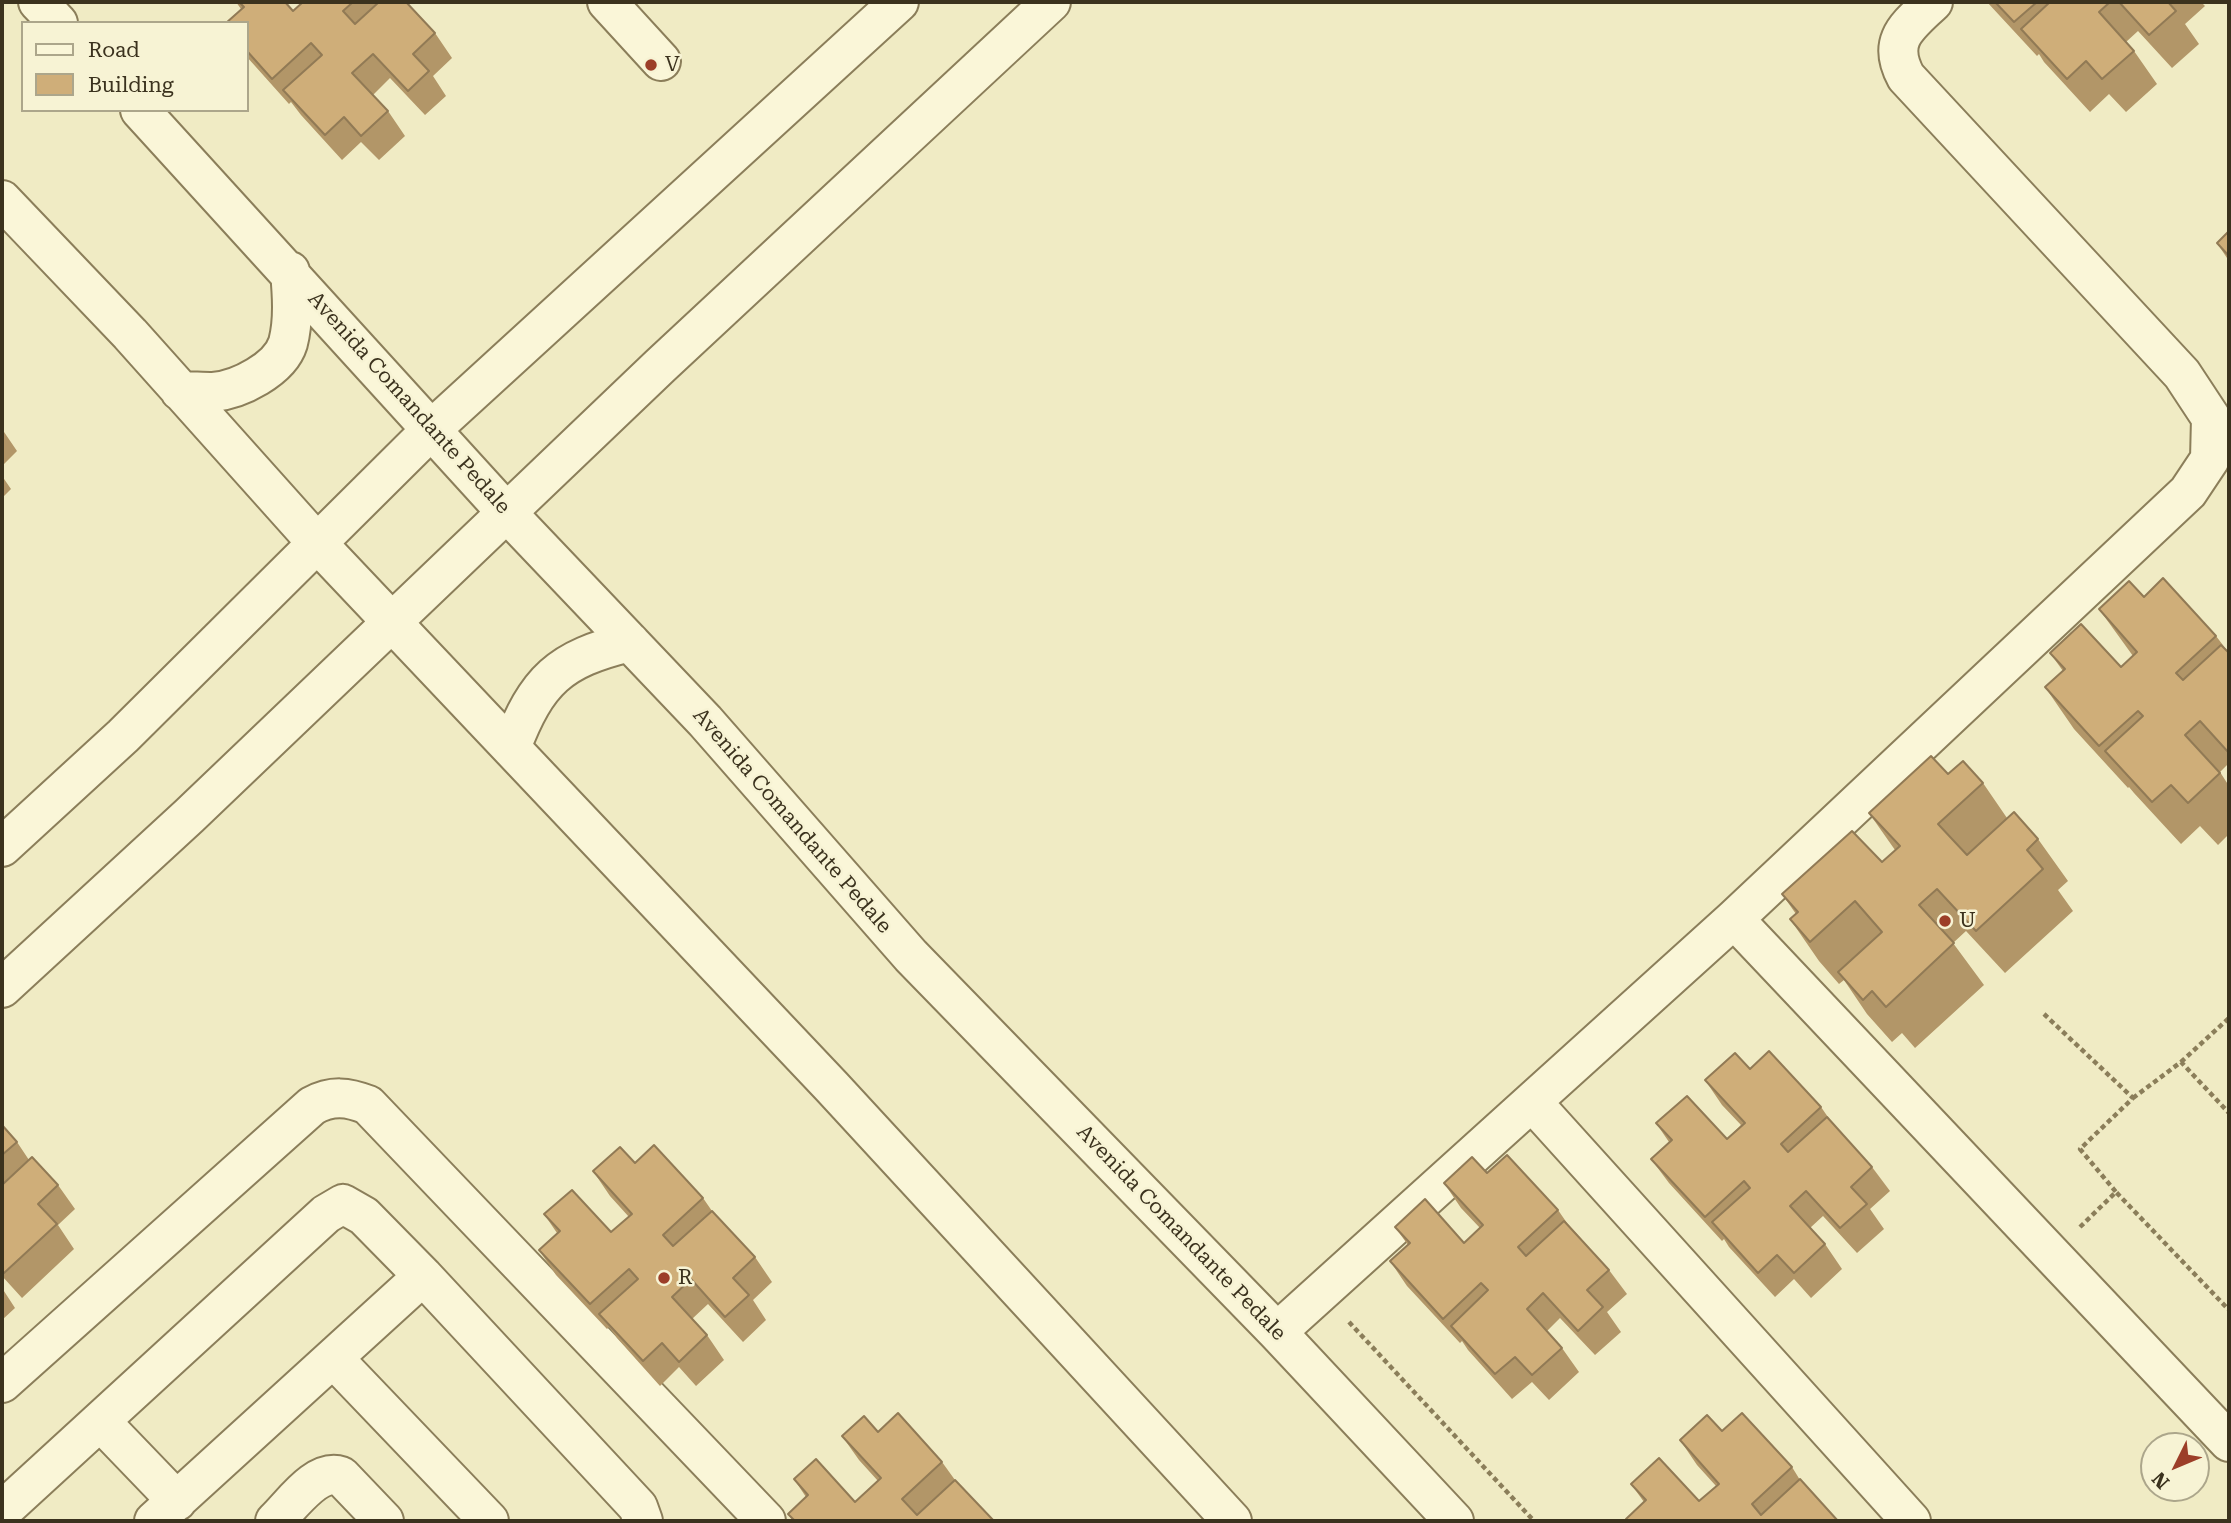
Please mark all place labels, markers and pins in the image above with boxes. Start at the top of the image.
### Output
place label: V [665,52,680,78]
marker: V [643,57,659,73]
place label: U [1959,908,1976,934]
marker: U [1937,913,1953,929]
place label: R [678,1265,693,1291]
marker: R [656,1270,672,1286]

